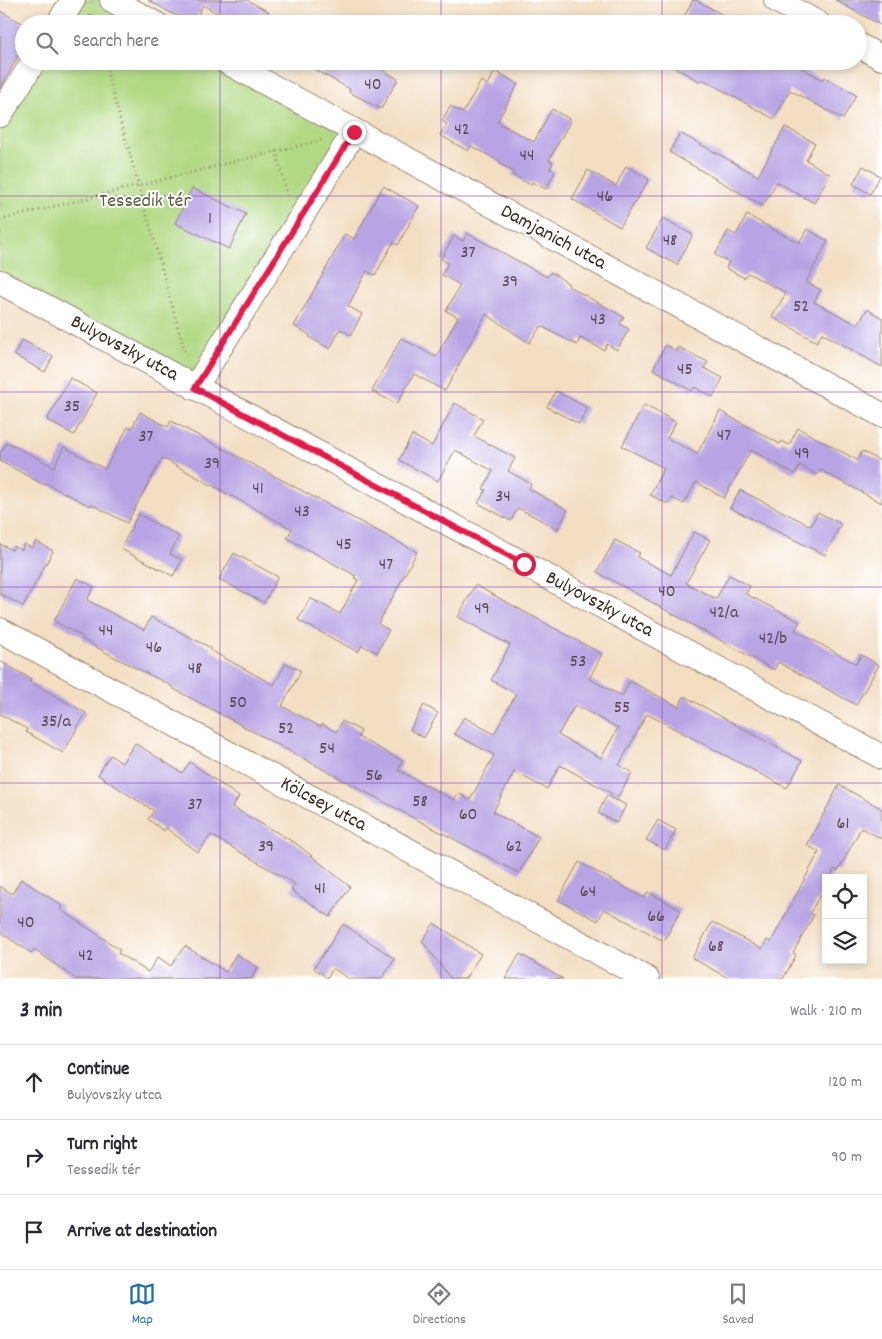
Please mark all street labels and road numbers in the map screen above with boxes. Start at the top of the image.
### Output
street label: Damjanich utca [495,198,611,278]
street label: Bulyovszky utca [65,309,183,389]
street label: Bulyovszky utca [540,565,658,645]
street label: Kölcsey utca [275,771,372,840]

